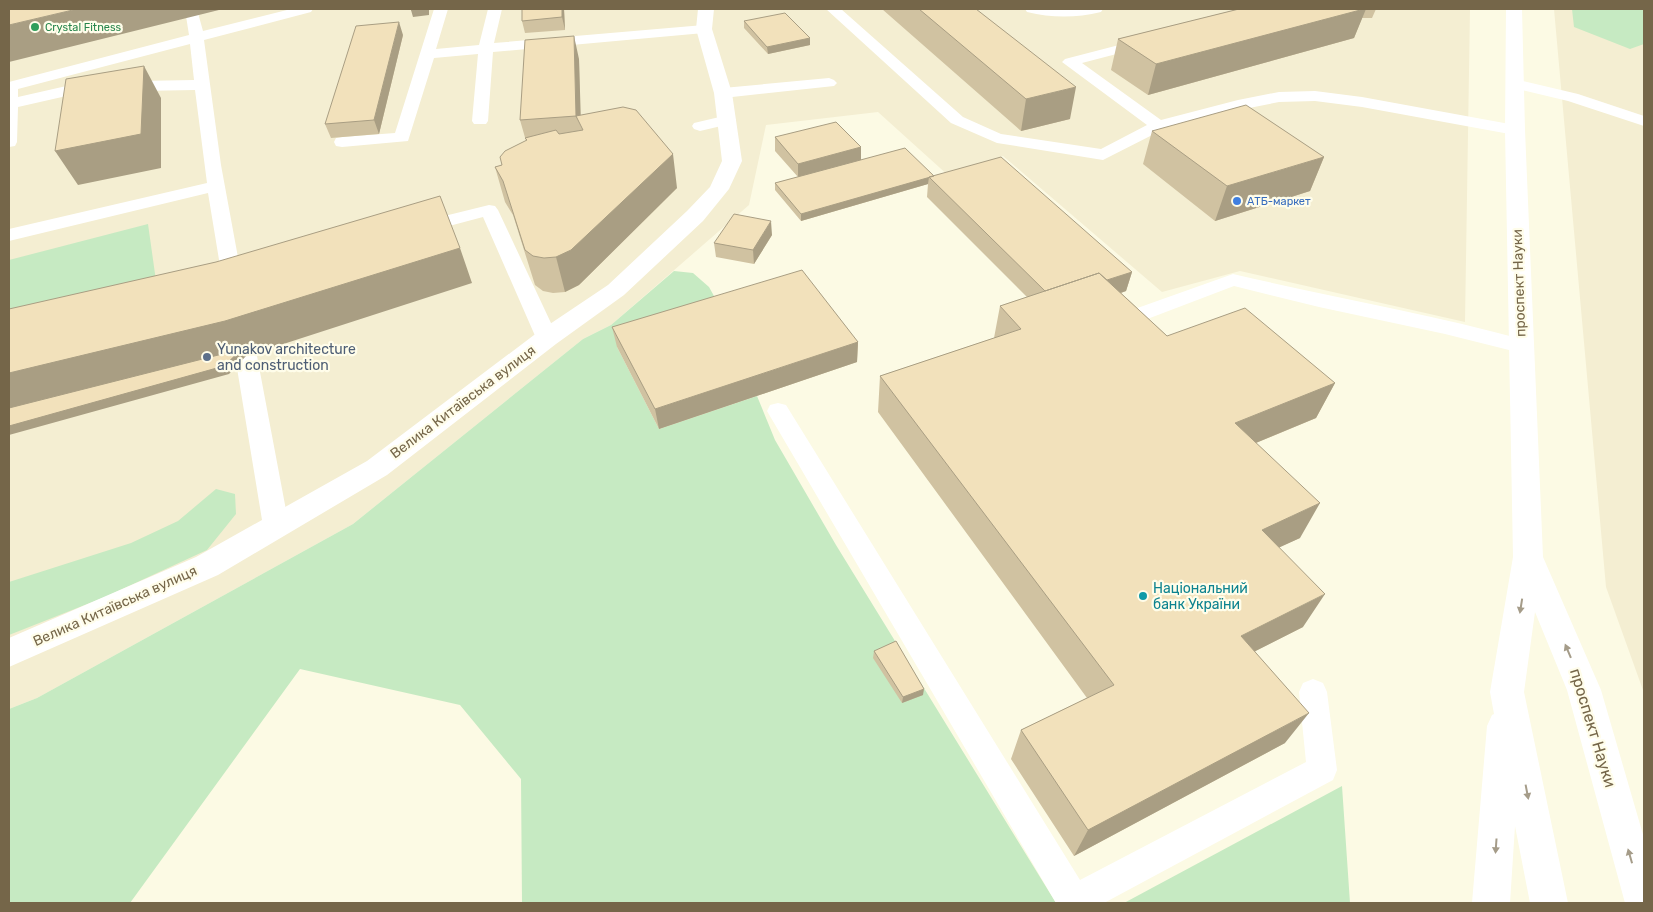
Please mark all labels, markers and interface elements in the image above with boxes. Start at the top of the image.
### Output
marker: Crystal Fitness [29,21,41,33]
place label: Crystal Fitness [45,21,122,34]
marker: АТБ-маркет [1231,195,1243,207]
place label: АТБ-маркет [1247,195,1311,208]
street label: проспект Науки [1509,229,1529,337]
place label: Yunakov architecture and construction [217,341,356,374]
street label: Велика Китаївська вулиця [387,342,539,462]
marker: Yunakov architecture and construction [201,351,213,363]
street label: Велика Китаївська вулиця [30,562,200,650]
place label: Національний банк України [1153,580,1248,613]
marker: Національний банк України [1137,590,1149,602]
one-way arrow [1516,598,1524,614]
one-way arrow [1563,644,1571,658]
street label: проспект Науки [1566,666,1620,790]
one-way arrow [1523,784,1531,800]
one-way arrow [1491,838,1499,854]
one-way arrow [1626,849,1634,864]

